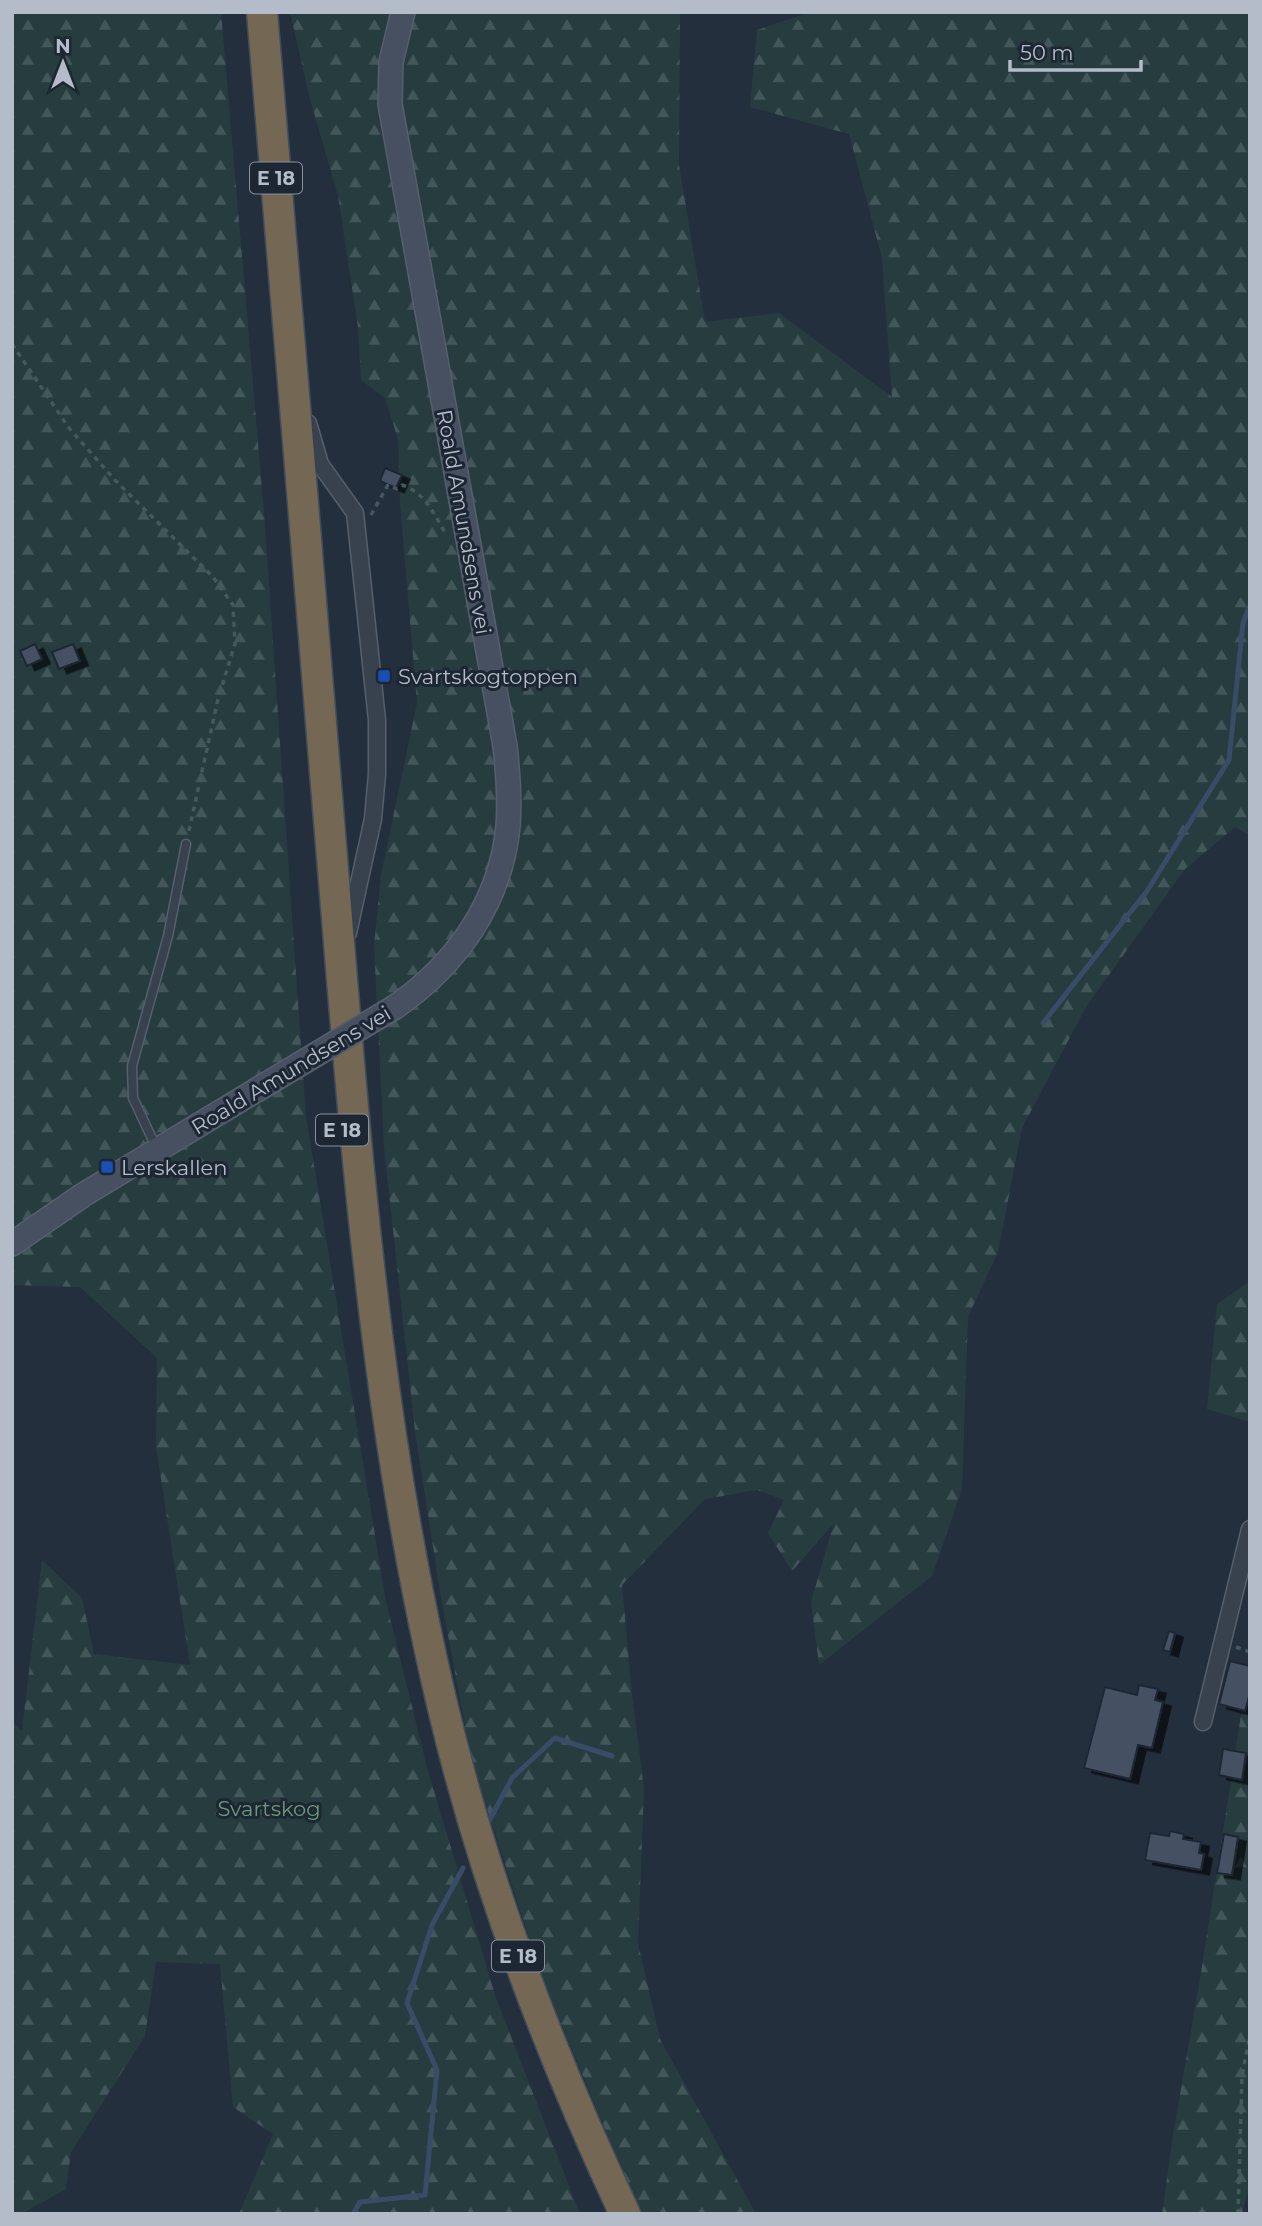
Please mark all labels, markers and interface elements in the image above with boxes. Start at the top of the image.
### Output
north arrow [28,28,98,98]
scale bar [1010,28,1141,72]
text: N [55,35,71,58]
text: 50 m [1020,40,1074,65]
road number: E 18 [250,162,302,194]
street label: Roald Amundsens vei [432,407,496,637]
place label: Svartskogtoppen [398,664,578,689]
marker: Svartskogtoppen [376,668,392,684]
street label: Roald Amundsens vei [187,1001,395,1139]
road number: E 18 [316,1114,368,1146]
place label: Lerskallen [121,1155,227,1180]
marker: Lerskallen [99,1159,115,1175]
park label: Svartskog [217,1796,321,1821]
road number: E 18 [492,1940,544,1972]

